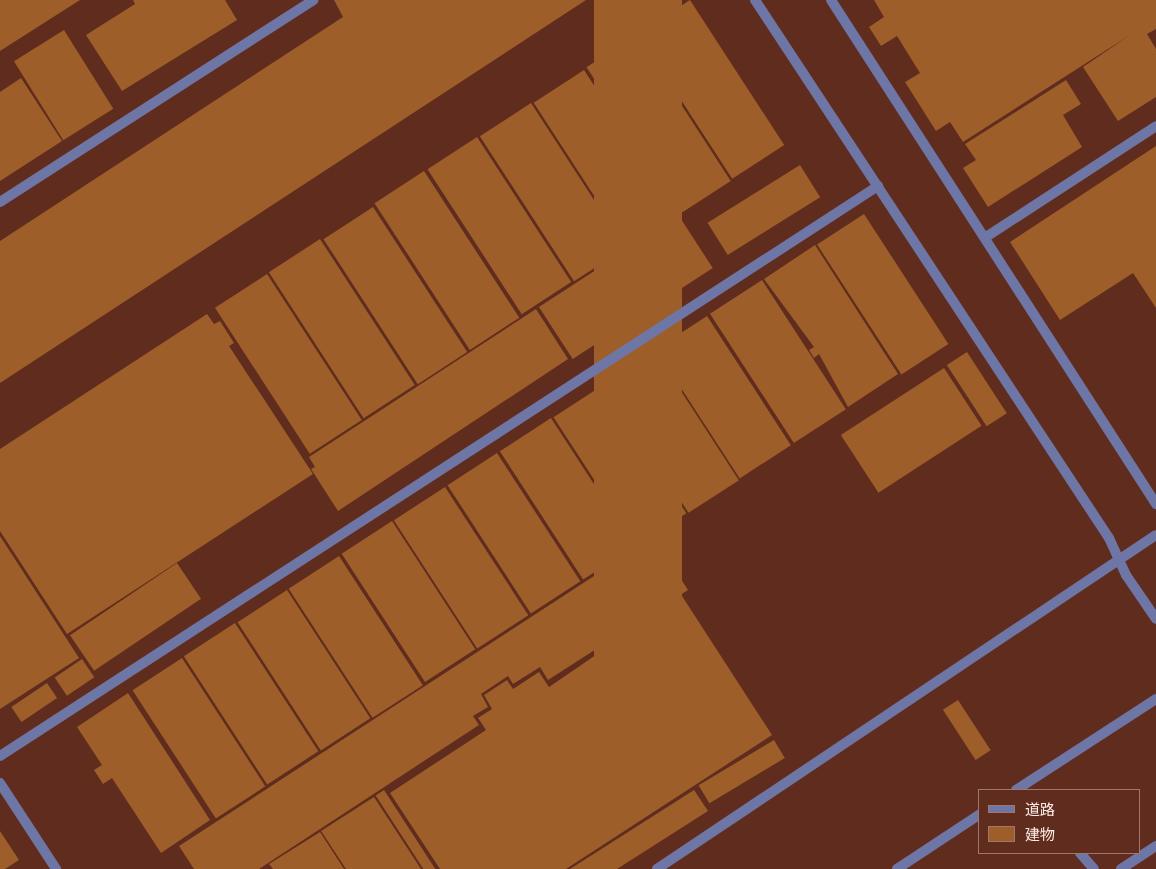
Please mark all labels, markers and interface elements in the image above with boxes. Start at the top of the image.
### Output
legend [978,789,1141,854]
text: 道路 [1025,801,1055,818]
text: 建物 [1025,826,1055,843]

